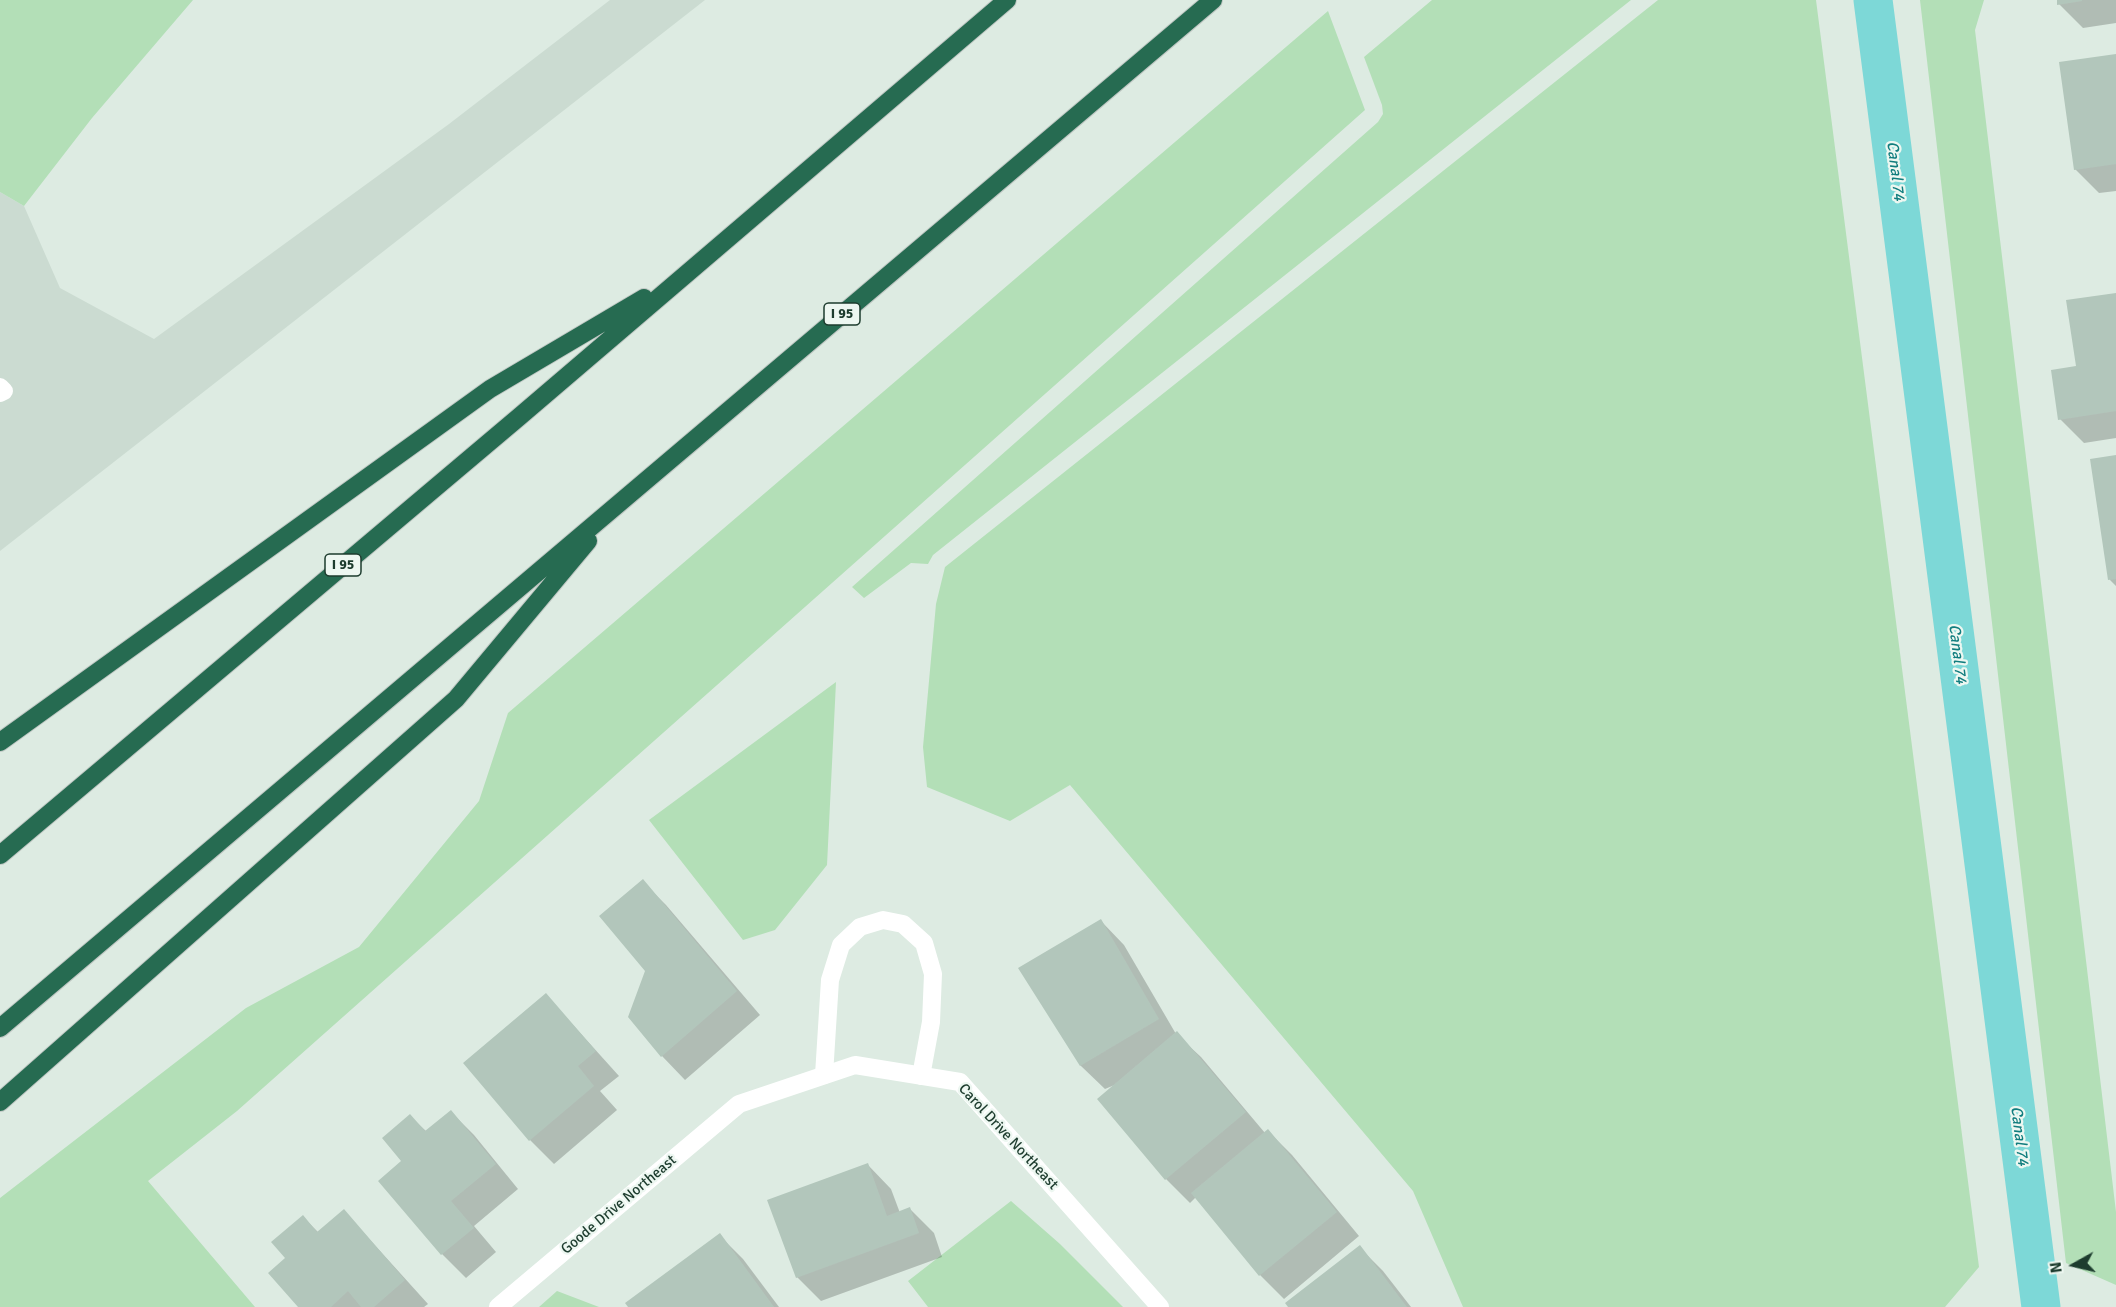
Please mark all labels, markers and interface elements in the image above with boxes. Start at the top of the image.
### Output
water label: Canal 74 [1882,140,1908,202]
road number: I 95 [824,303,860,325]
road number: I 95 [325,554,361,576]
water label: Canal 74 [1944,623,1970,685]
street label: Carol Drive Northeast [954,1080,1062,1194]
water label: Canal 74 [2006,1105,2032,1167]
street label: Goode Drive Northeast [558,1151,680,1259]
north arrow [2044,1235,2104,1295]
text: N [2045,1261,2067,1274]

